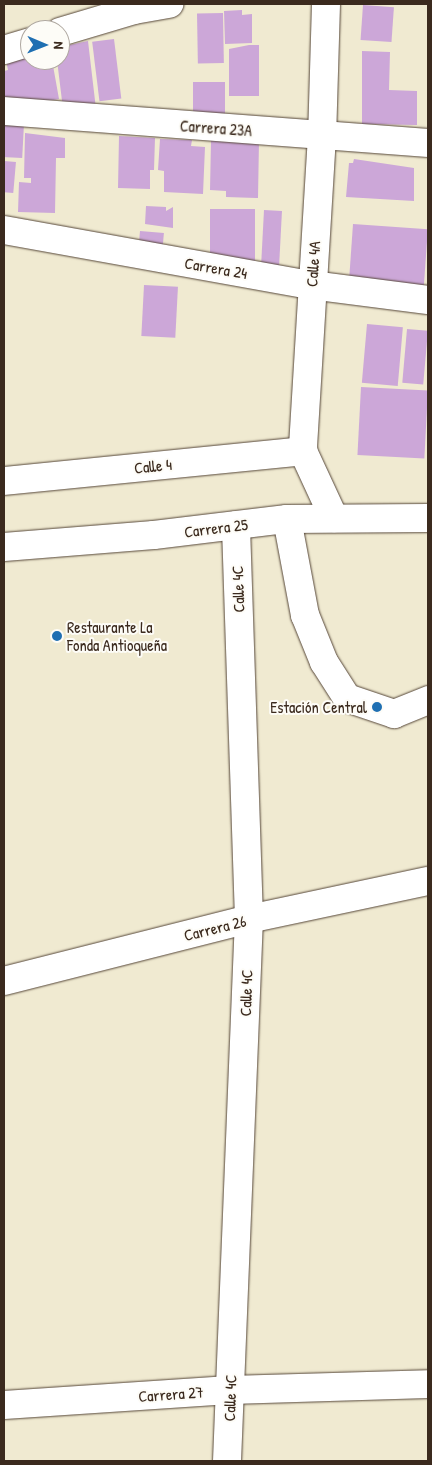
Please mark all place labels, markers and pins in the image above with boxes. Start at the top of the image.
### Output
place label: Restaurante La Fonda Antioqueña [67,617,167,655]
marker: Restaurante La Fonda Antioqueña [51,630,63,642]
place label: Estación Central [270,697,367,717]
marker: Estación Central [371,701,383,713]

